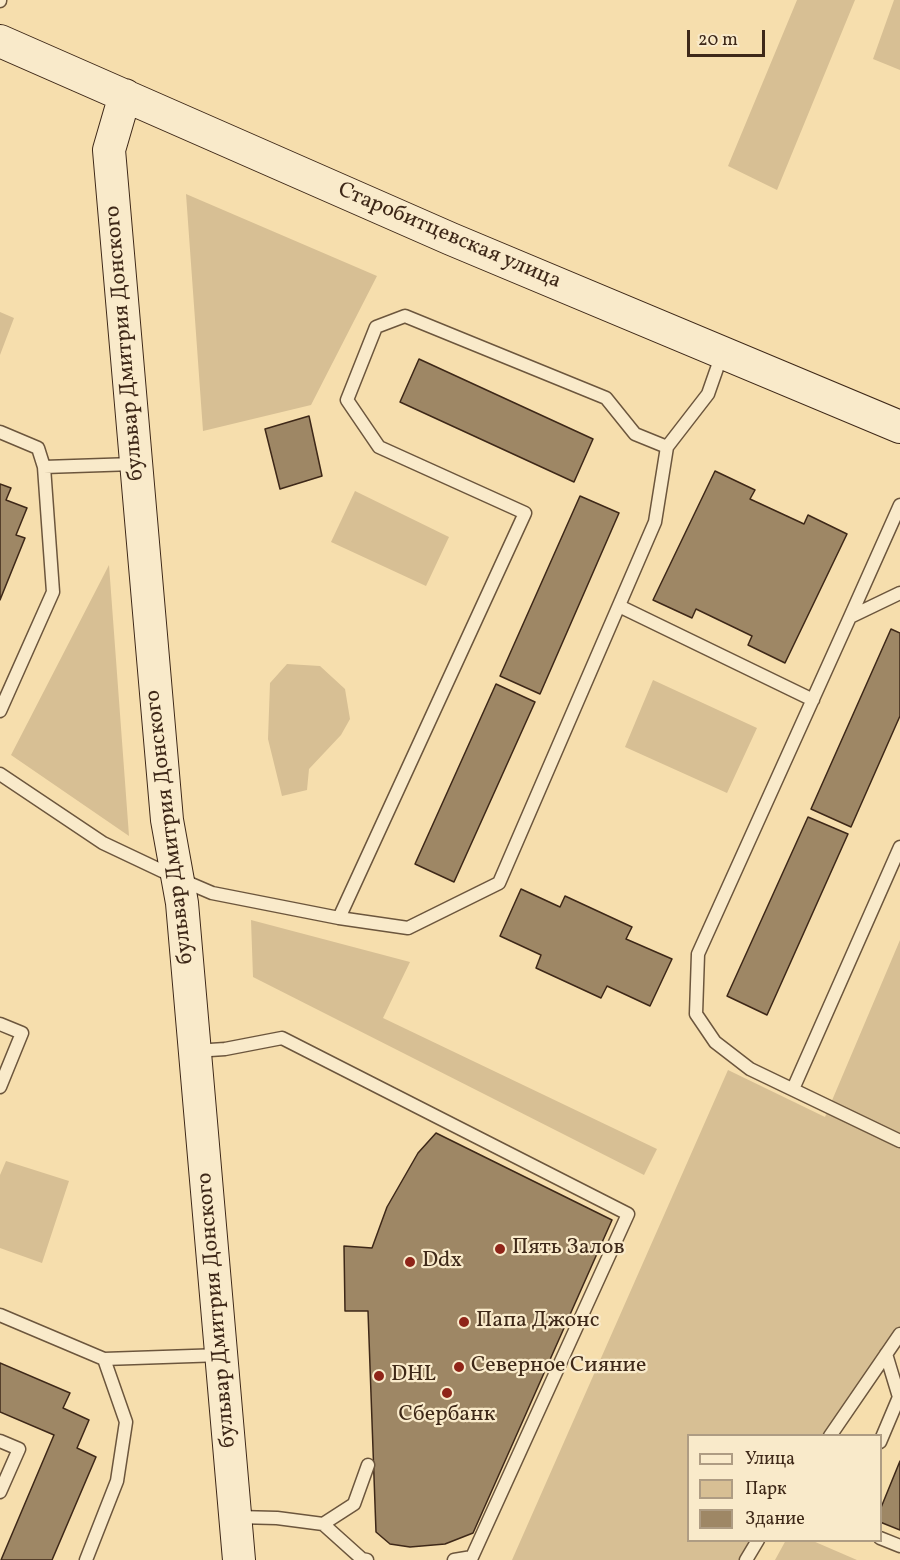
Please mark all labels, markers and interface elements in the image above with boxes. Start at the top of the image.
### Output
scale bar [690,18,768,56]
text: 20 m [698,28,738,53]
street label: Старобитцевская улица [333,178,565,296]
street label: бульвар Дмитрия Донского [101,204,151,482]
street label: бульвар Дмитрия Донского [141,688,201,966]
street label: бульвар Дмитрия Донского [193,1171,243,1449]
place label: Пять Залов [512,1236,625,1262]
marker: Пять Залов [493,1242,507,1256]
place label: Ddx [422,1249,462,1275]
marker: Ddx [403,1255,417,1269]
place label: Папа Джонс [476,1309,599,1335]
marker: Папа Джонс [457,1315,471,1329]
place label: Северное Сияние [471,1354,646,1380]
marker: Северное Сияние [452,1360,466,1374]
place label: DHL [391,1363,436,1389]
marker: DHL [372,1369,386,1383]
marker: Сбербанк [440,1386,454,1400]
place label: Сбербанк [399,1403,495,1429]
legend [687,1434,882,1542]
text: Улица [745,1447,795,1472]
text: Парк [745,1477,787,1502]
text: Здание [745,1507,805,1532]

